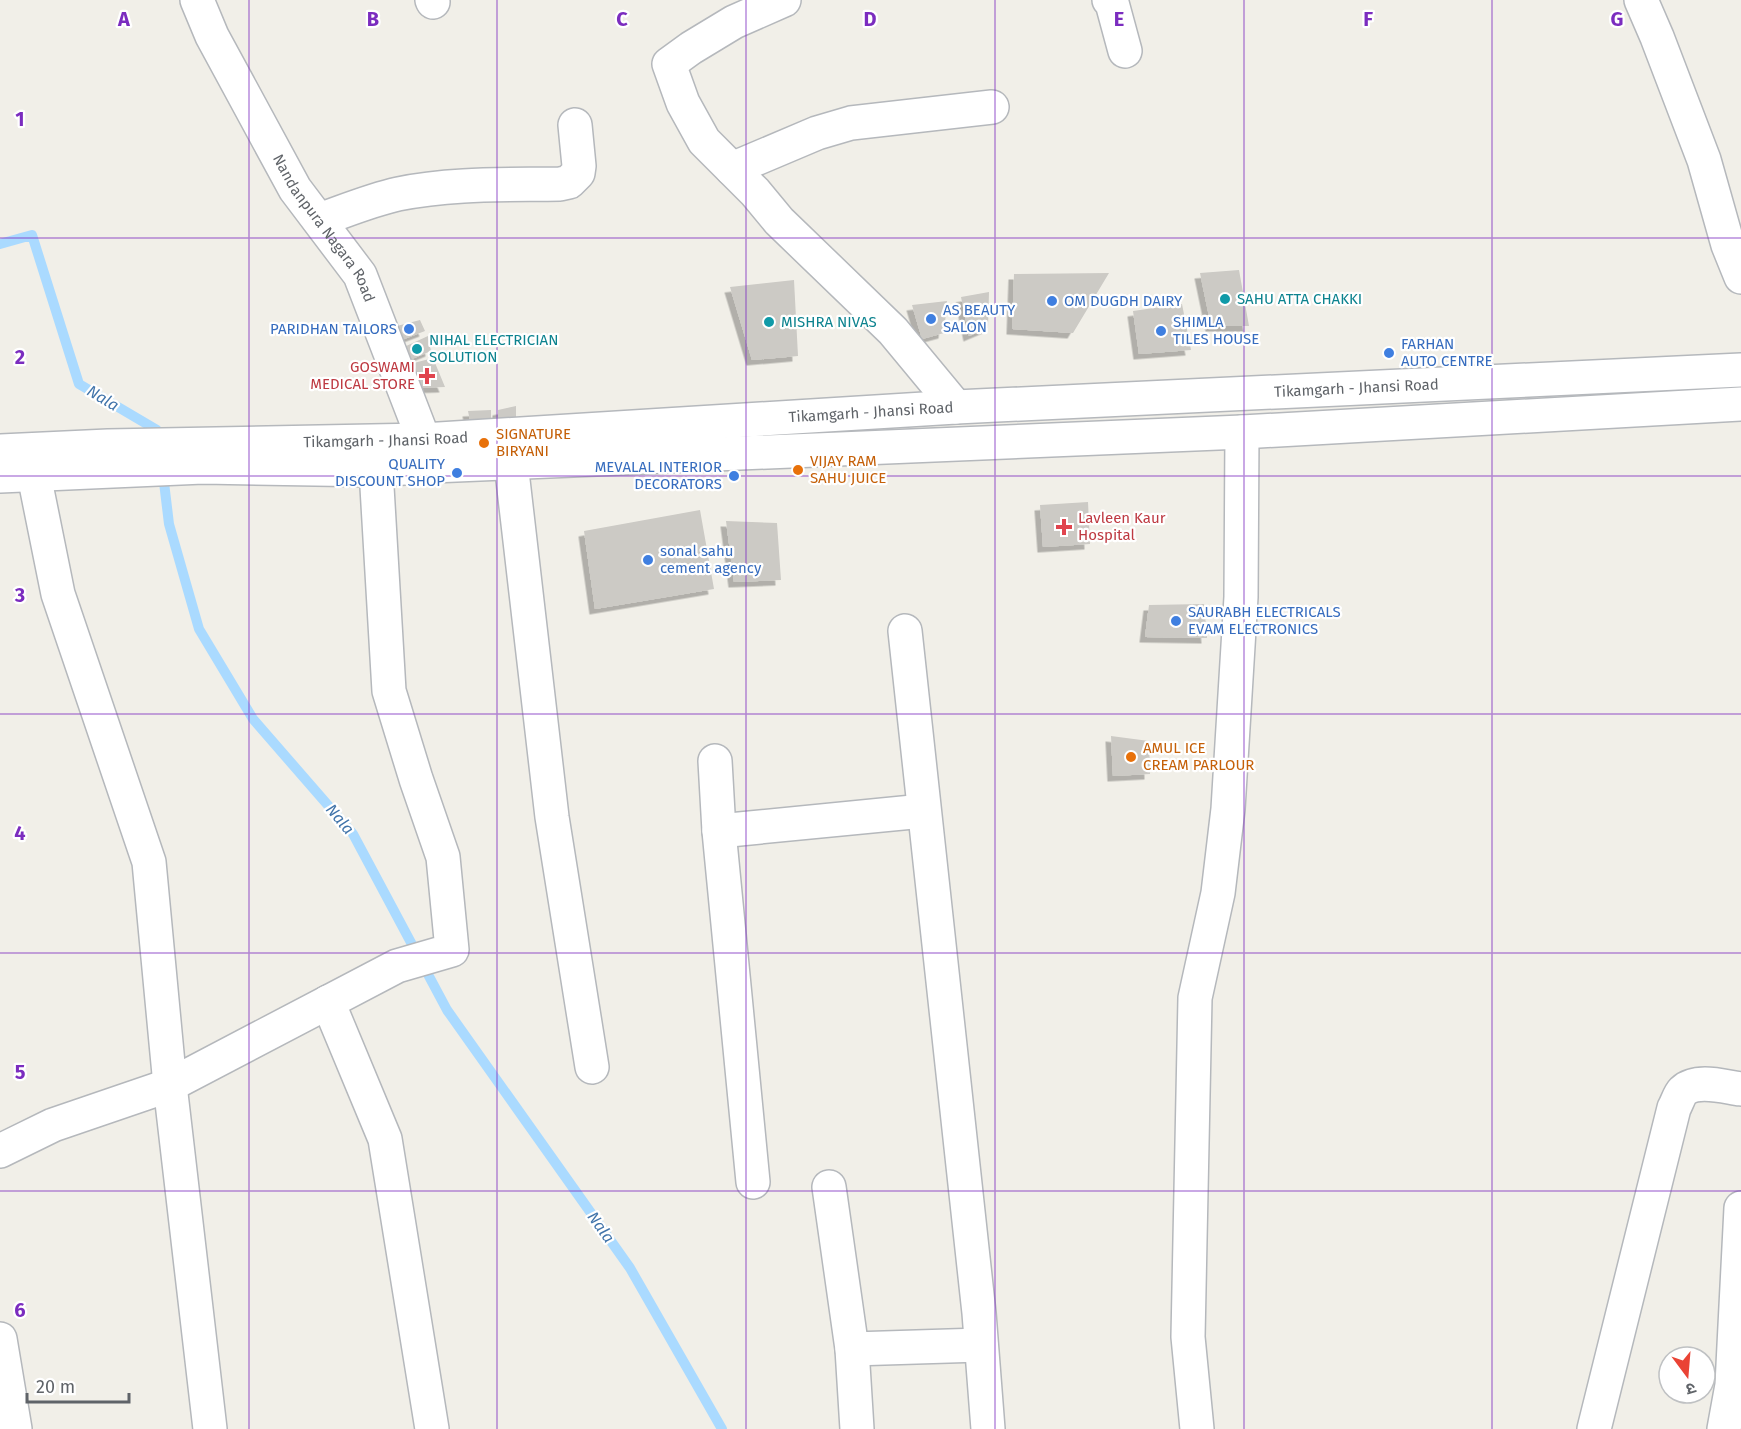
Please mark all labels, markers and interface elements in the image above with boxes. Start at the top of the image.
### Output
text: A [117,7,131,31]
text: B [367,7,379,31]
text: C [616,7,628,31]
text: D [863,7,877,31]
text: E [1114,7,1124,31]
text: F [1363,7,1373,31]
text: G [1611,7,1623,31]
text: 1 [15,107,25,131]
street label: Nandanpura Nagara Road [269,151,379,305]
place label: SAHU ATTA CHAKKI [1237,290,1362,308]
place label: OM DUGDH DAIRY [1064,292,1183,310]
marker: SAHU ATTA CHAKKI [1218,292,1232,306]
marker: OM DUGDH DAIRY [1045,294,1059,308]
place label: AS BEAUTY SALON [943,301,1016,336]
marker: AS BEAUTY SALON [924,312,938,326]
place label: MISHRA NIVAS [781,313,877,331]
place label: SHIMLA TILES HOUSE [1173,313,1259,348]
marker: MISHRA NIVAS [762,315,776,329]
place label: PARIDHAN TAILORS [270,320,397,338]
marker: PARIDHAN TAILORS [402,322,416,336]
marker: SHIMLA TILES HOUSE [1154,324,1168,338]
place label: NIHAL ELECTRICIAN SOLUTION [429,331,558,366]
place label: FARHAN AUTO CENTRE [1401,335,1493,370]
marker: NIHAL ELECTRICIAN SOLUTION [410,342,424,356]
text: 2 [15,345,25,369]
marker: FARHAN AUTO CENTRE [1382,346,1396,360]
place label: GOSWAMI MEDICAL STORE [310,358,415,393]
marker: GOSWAMI MEDICAL STORE [420,369,434,383]
street label: Tikamgarh - Jhansi Road [1274,375,1439,401]
water label: Nala [84,381,122,415]
street label: Tikamgarh - Jhansi Road [788,398,954,426]
place label: SIGNATURE BIRYANI [496,425,571,460]
street label: Tikamgarh - Jhansi Road [303,428,469,451]
marker: SIGNATURE BIRYANI [477,436,491,450]
place label: VIJAY RAM SAHU JUICE [810,452,886,487]
place label: QUALITY DISCOUNT SHOP [335,455,446,490]
place label: MEVALAL INTERIOR DECORATORS [595,458,722,493]
marker: VIJAY RAM SAHU JUICE [791,463,805,477]
marker: QUALITY DISCOUNT SHOP [450,466,464,480]
marker: MEVALAL INTERIOR DECORATORS [727,469,741,483]
place label: Lavleen Kaur Hospital [1078,509,1166,544]
marker: Lavleen Kaur Hospital [1055,518,1073,536]
place label: sonal sahu cement agency [660,542,762,577]
marker: sonal sahu cement agency [641,553,655,567]
text: 3 [14,583,25,607]
place label: SAURABH ELECTRICALS EVAM ELECTRONICS [1188,603,1341,638]
marker: SAURABH ELECTRICALS EVAM ELECTRONICS [1169,614,1183,628]
place label: AMUL ICE CREAM PARLOUR [1143,739,1254,774]
marker: AMUL ICE CREAM PARLOUR [1124,750,1138,764]
water label: Nala [322,800,358,838]
text: 4 [14,821,26,845]
text: 5 [15,1060,26,1084]
water label: Nala [584,1208,618,1246]
text: 6 [14,1298,26,1322]
north arrow [1657,1345,1717,1405]
scale bar [27,1366,129,1404]
text: 20 m [36,1376,75,1398]
text: उ [1683,1379,1698,1400]

